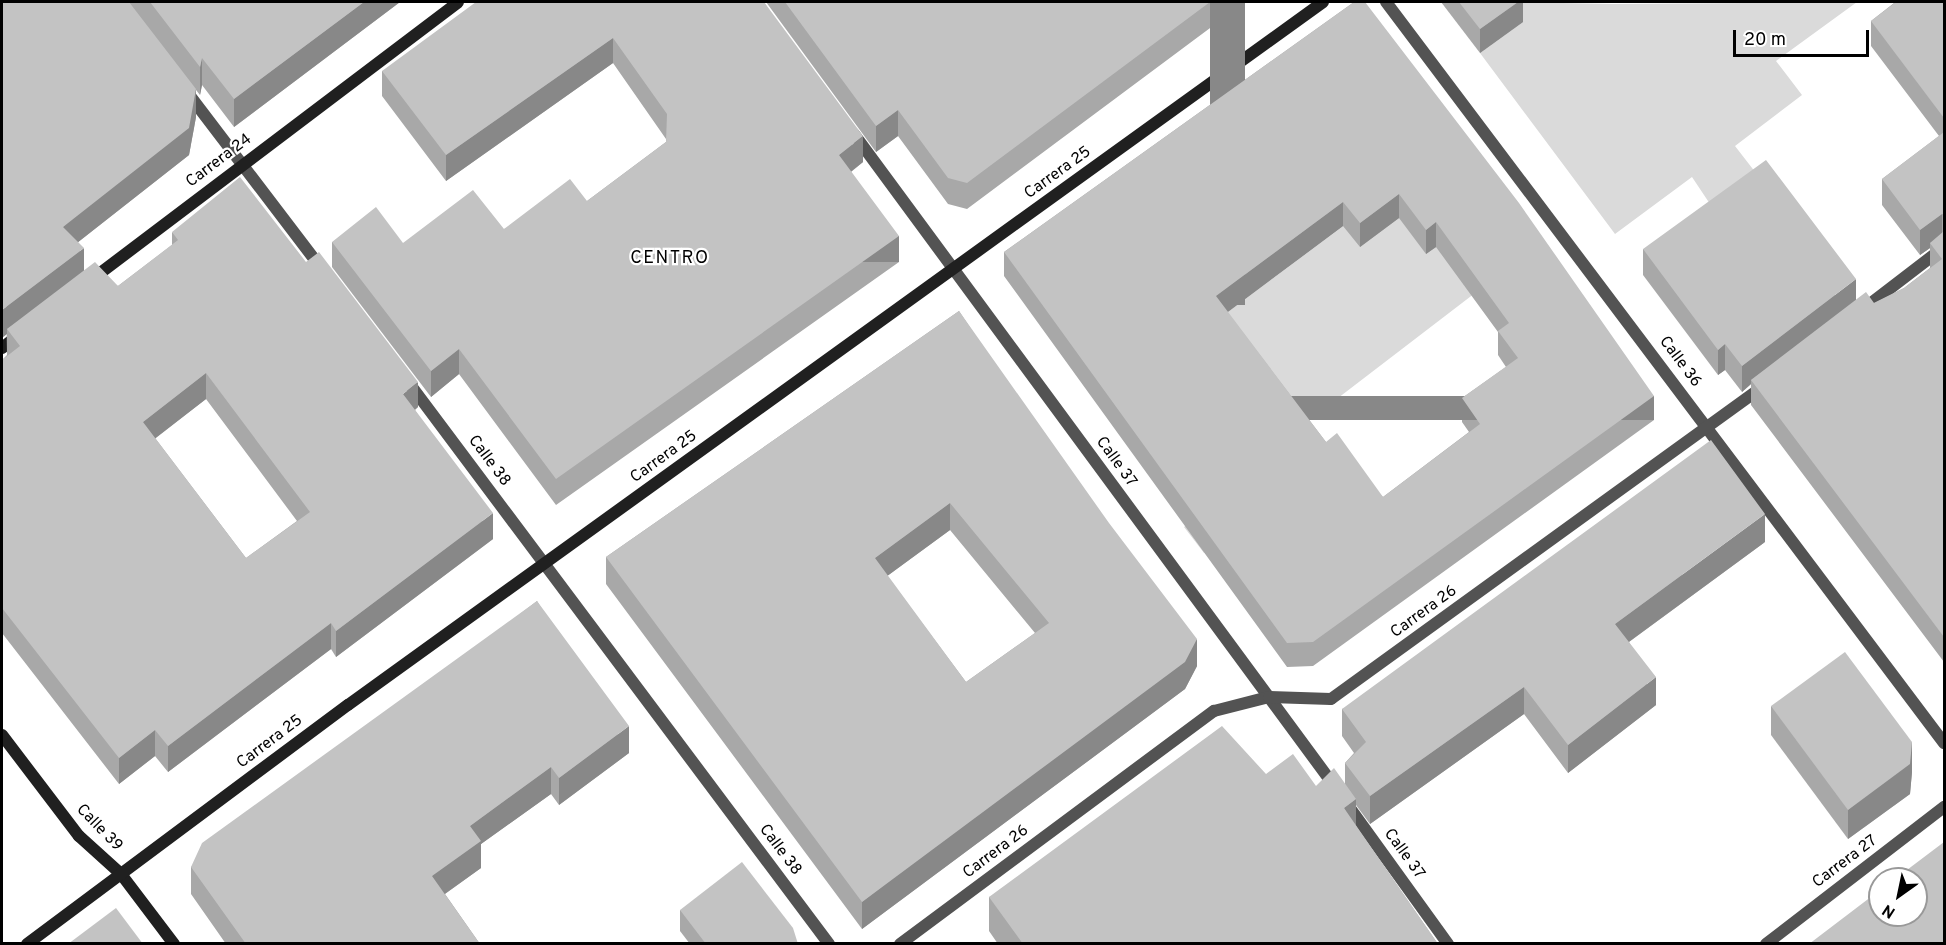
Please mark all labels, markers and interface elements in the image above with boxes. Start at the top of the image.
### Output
scale bar [1736,18,1872,56]
text: 20 m [1744,29,1786,52]
street label: Carrera 24 [182,130,256,192]
street label: Carrera 25 [1021,142,1095,204]
district label: CENTRO [630,248,710,270]
street label: Calle 36 [1655,333,1705,391]
street label: Carrera 25 [627,426,701,488]
street label: Calle 38 [464,432,514,490]
street label: Calle 37 [1091,433,1141,491]
street label: Carrera 26 [1387,582,1461,642]
street label: Carrera 25 [233,711,307,773]
street label: Calle 39 [72,800,126,856]
street label: Calle 38 [755,821,805,879]
street label: Carrera 26 [959,821,1033,883]
street label: Calle 37 [1379,825,1429,883]
street label: Carrera 27 [1809,832,1881,892]
north arrow [1868,867,1928,927]
text: N [1879,899,1900,922]

